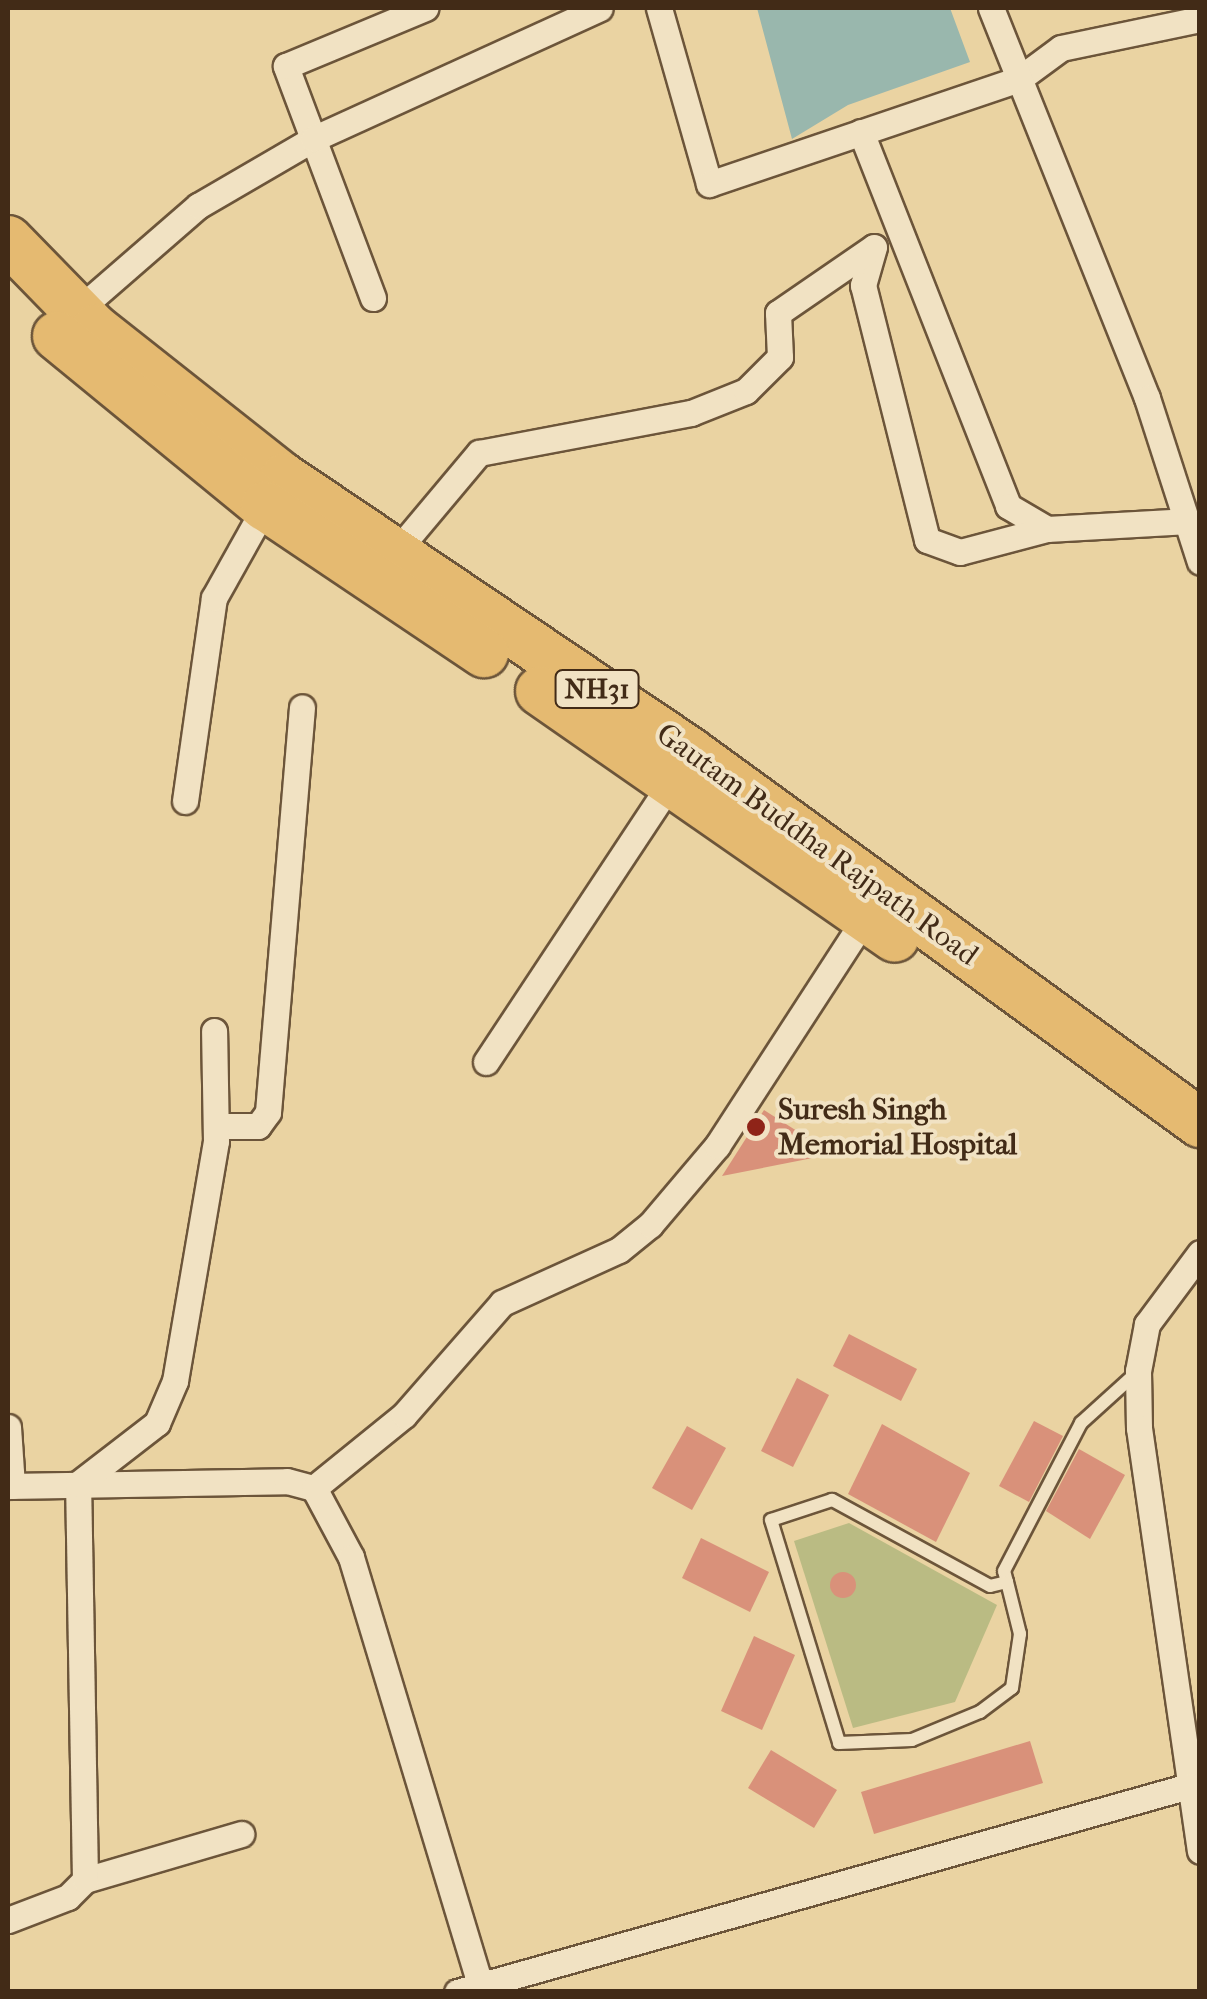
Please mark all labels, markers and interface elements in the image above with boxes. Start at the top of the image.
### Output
road number: NH31 [554,666,640,712]
street label: Gautam Buddha Rajpath Road [649,716,985,974]
place label: Suresh Singh Memorial Hospital [778,1092,1017,1162]
marker: Suresh Singh Memorial Hospital [743,1114,769,1140]

